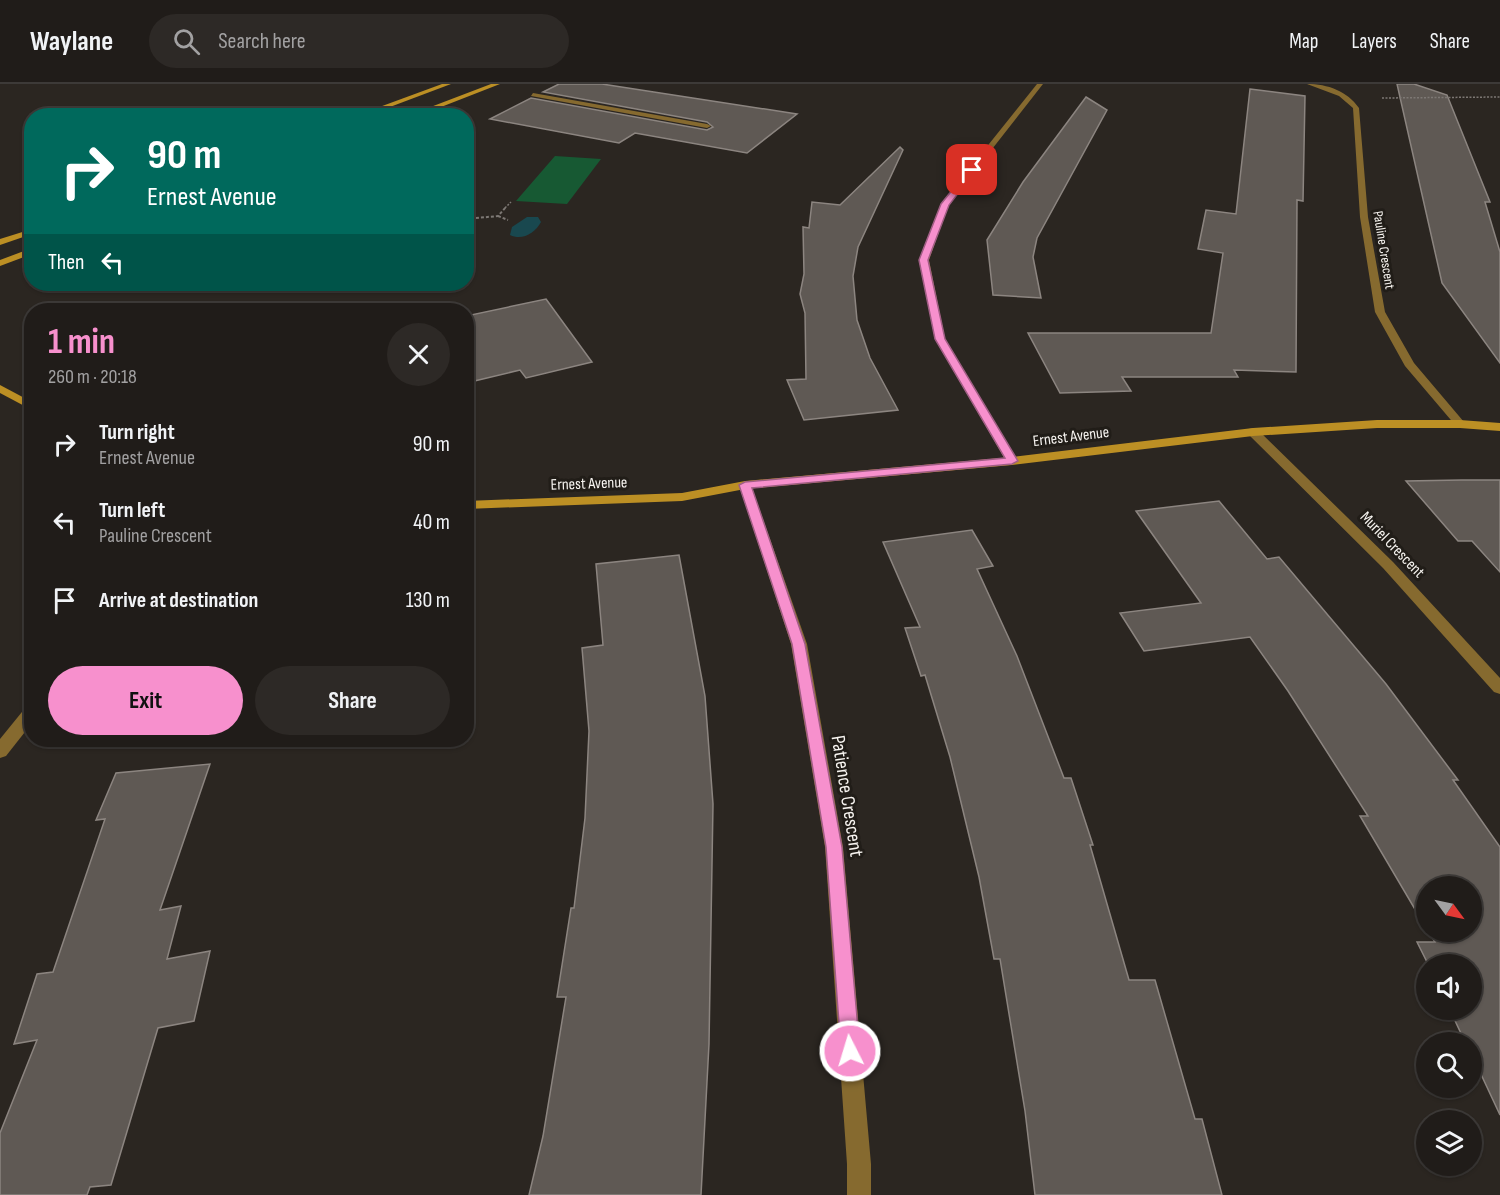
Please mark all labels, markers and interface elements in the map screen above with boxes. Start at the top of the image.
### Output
search box [149,14,569,68]
text: Waylane [30,25,113,58]
icon: search [170,25,203,58]
text: Search here [218,28,306,55]
text: Map [1289,29,1318,54]
text: Layers [1351,29,1397,54]
text: Share [1430,29,1470,54]
text: 90 m [147,130,221,181]
icon: right [48,132,126,210]
pin [946,144,997,195]
icon: arrive [955,153,988,186]
text: Ernest Avenue [147,181,277,213]
street label: Pauline Crescent [1369,210,1399,290]
icon: left [96,246,129,279]
text: Then [48,249,84,276]
text: 1 min [48,321,115,364]
button: close [387,323,450,386]
text: 260 m · 20:18 [48,365,137,389]
text: Turn right [99,419,175,446]
street label: Ernest Avenue [1032,423,1110,451]
icon: right [48,428,81,461]
text: 90 m [413,431,450,458]
text: Ernest Avenue [99,446,195,470]
street label: Ernest Avenue [550,473,628,495]
text: Turn left [99,497,165,524]
icon: left [48,506,81,539]
street label: Muriel Crescent [1356,508,1428,582]
text: 40 m [413,509,450,536]
text: Pauline Crescent [99,524,212,548]
icon: arrive [48,584,81,617]
text: Arrive at destination [99,587,258,614]
text: 130 m [406,587,450,614]
button: Exit [48,666,243,735]
button: Share [255,666,450,735]
street label: Patience Crescent [826,734,868,858]
north arrow [1416,876,1482,942]
map controls [1416,876,1482,1176]
button: sound [1416,954,1482,1020]
position arrow [818,1019,882,1083]
button: search [1416,1032,1482,1098]
button: layers [1416,1110,1482,1176]

